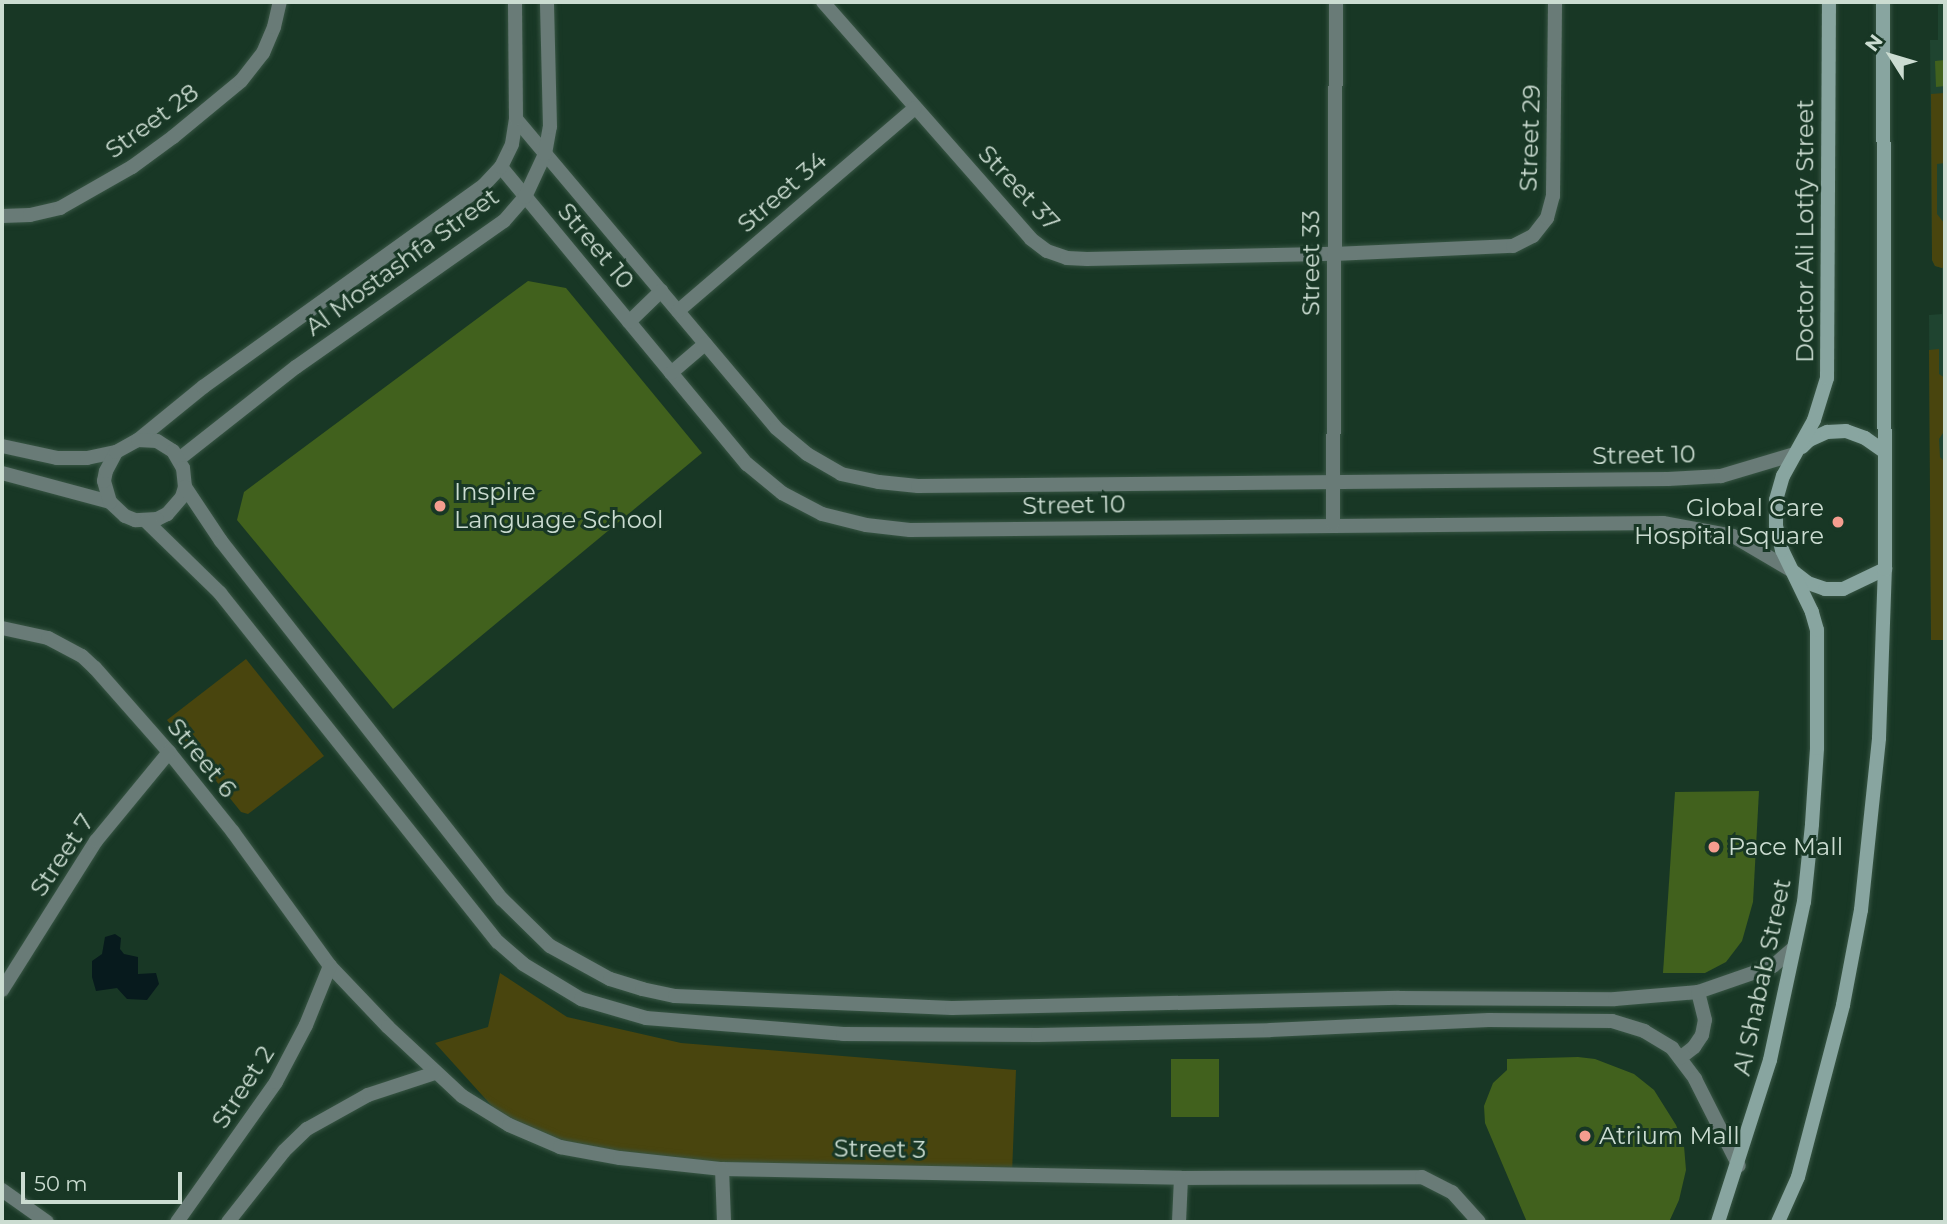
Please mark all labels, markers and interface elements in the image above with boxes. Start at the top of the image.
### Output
north arrow [1856,21,1926,91]
text: N [1860,30,1888,56]
street label: Street 28 [100,78,204,164]
street label: Street 29 [1514,84,1546,192]
street label: Doctor Ali Lotfy Street [1791,99,1819,363]
street label: Street 37 [972,139,1066,237]
street label: Street 34 [732,146,832,238]
street label: Al Mostashfa Street [300,182,504,342]
street label: Street 10 [552,197,640,295]
street label: Street 33 [1297,210,1325,316]
street label: Street 10 [1592,440,1696,470]
place label: Inspire Language School [454,478,663,534]
street label: Street 10 [1022,490,1126,520]
place label: Global Care Hospital Square [1634,494,1824,550]
marker: Inspire Language School [432,498,448,514]
marker: Global Care Hospital Square [1830,514,1846,530]
street label: Street 6 [161,713,243,803]
street label: Street 7 [24,808,100,902]
place label: Pace Mall [1728,833,1843,861]
marker: Pace Mall [1706,839,1722,855]
street label: Al Shabab Street [1727,876,1797,1078]
street label: Street 2 [206,1040,280,1134]
place label: Atrium Mall [1599,1122,1740,1150]
marker: Atrium Mall [1577,1128,1593,1144]
street label: Street 3 [834,1134,926,1164]
scale bar [24,1158,186,1202]
text: 50 m [34,1171,88,1196]

